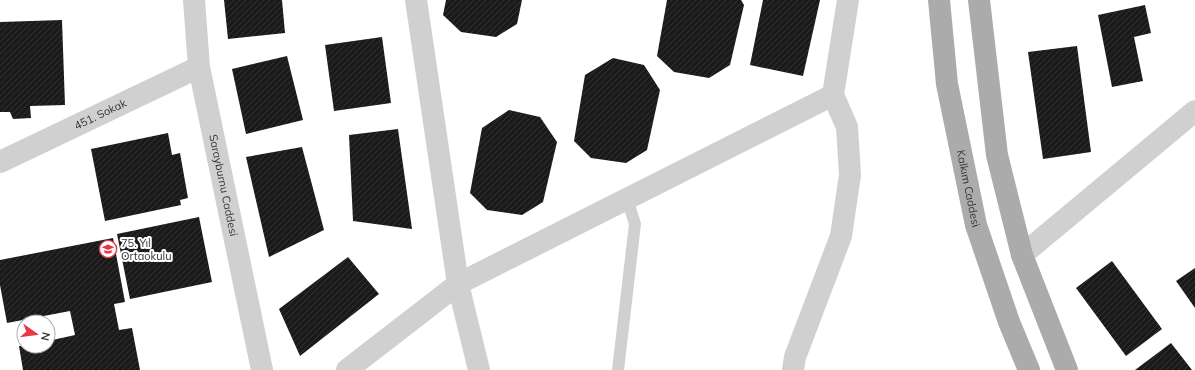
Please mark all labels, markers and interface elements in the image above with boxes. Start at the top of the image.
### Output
street label: 451. Sokak [72,96,129,133]
street label: Sarayburnu Caddesi [206,133,241,237]
street label: Kalkım Caddesi [954,149,983,229]
place label: 75. Yıl Ortaokulu [121,236,171,263]
school or university icon: 75. Yıl Ortaokulu [98,239,118,259]
north arrow [16,314,56,354]
text: N [38,331,54,342]

